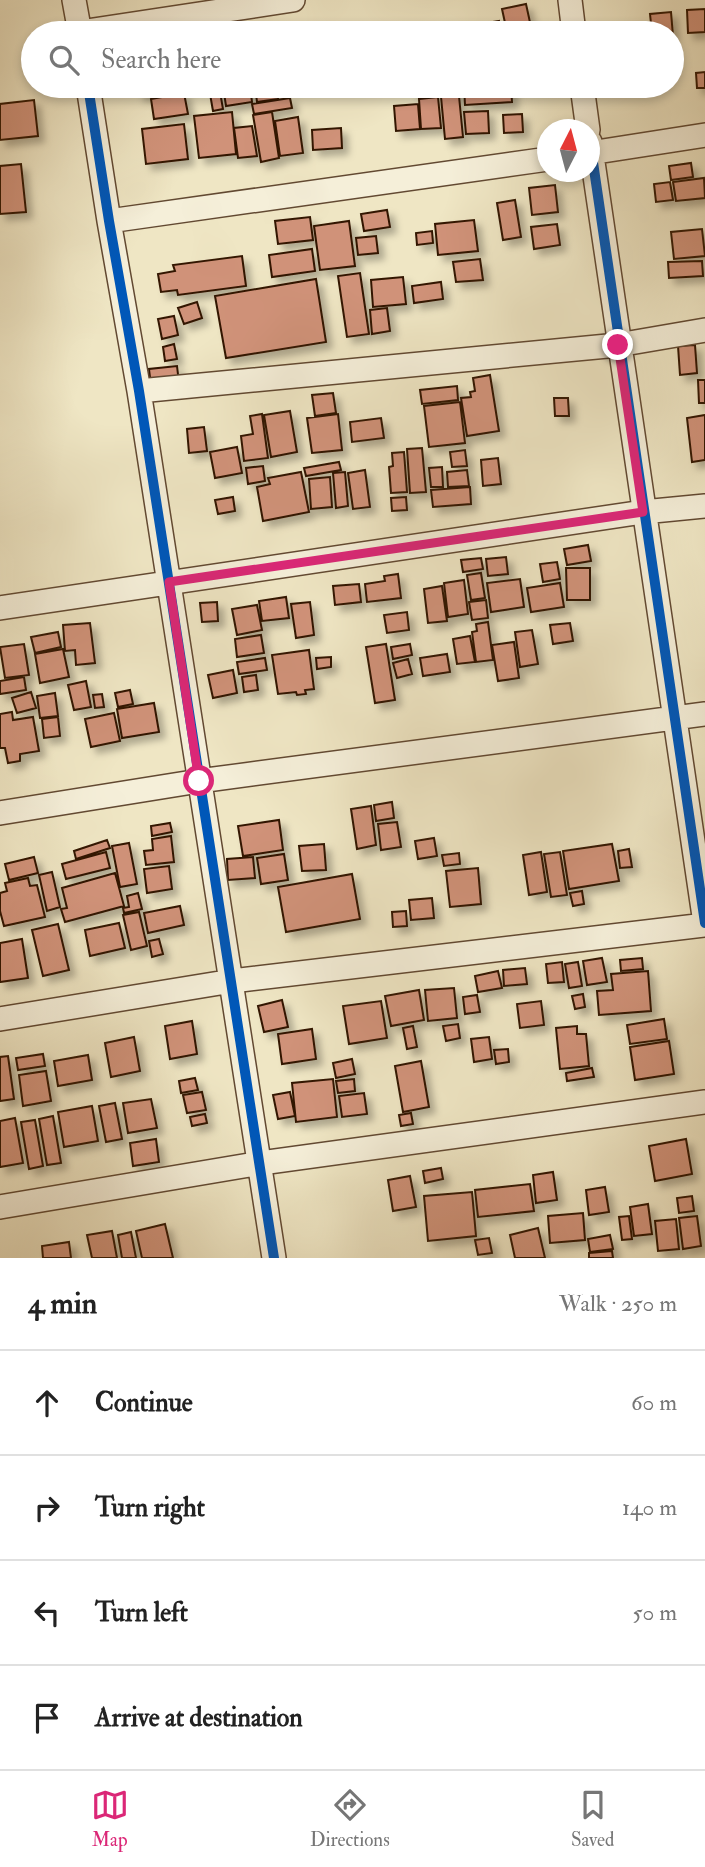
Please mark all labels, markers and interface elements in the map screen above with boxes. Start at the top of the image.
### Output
search box [21,21,684,98]
icon: search [45,41,83,79]
text: Search here [101,44,221,76]
north arrow [537,119,600,182]
route end [602,329,633,360]
route start [183,765,214,796]
text: 4 min [28,1285,97,1322]
text: Walk · 250 m [559,1289,677,1318]
icon: ahead [28,1384,66,1422]
text: Continue [95,1387,193,1419]
text: 60 m [631,1388,677,1417]
icon: right [28,1489,66,1527]
text: Turn right [95,1492,205,1524]
text: 140 m [622,1493,677,1522]
icon: left [28,1594,66,1632]
text: Turn left [95,1597,188,1629]
text: 50 m [633,1598,677,1627]
icon: arrive [28,1699,66,1737]
text: Arrive at destination [95,1702,303,1734]
tab: Map [91,1786,129,1852]
tab: Directions [310,1786,390,1852]
tab: Saved [571,1786,614,1852]

